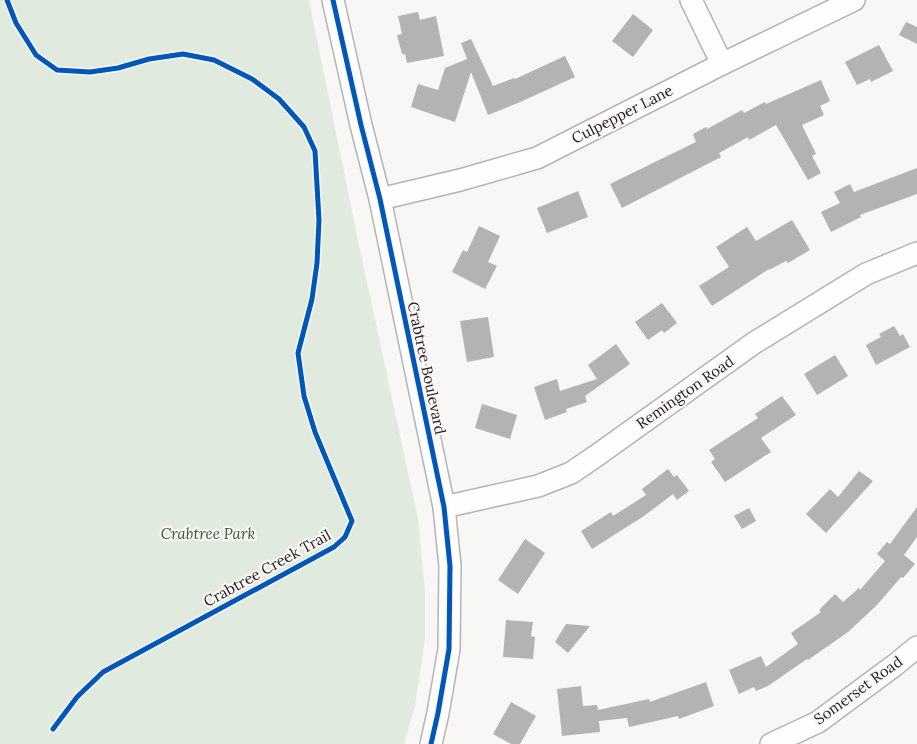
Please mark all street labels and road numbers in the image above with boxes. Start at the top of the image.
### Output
street label: Culpepper Lane [568,80,676,148]
street label: Crabtree Boulevard [404,300,450,436]
street label: Remington Road [632,351,738,433]
street label: Crabtree Creek Trail [200,525,334,611]
street label: Somerset Road [810,651,906,728]

